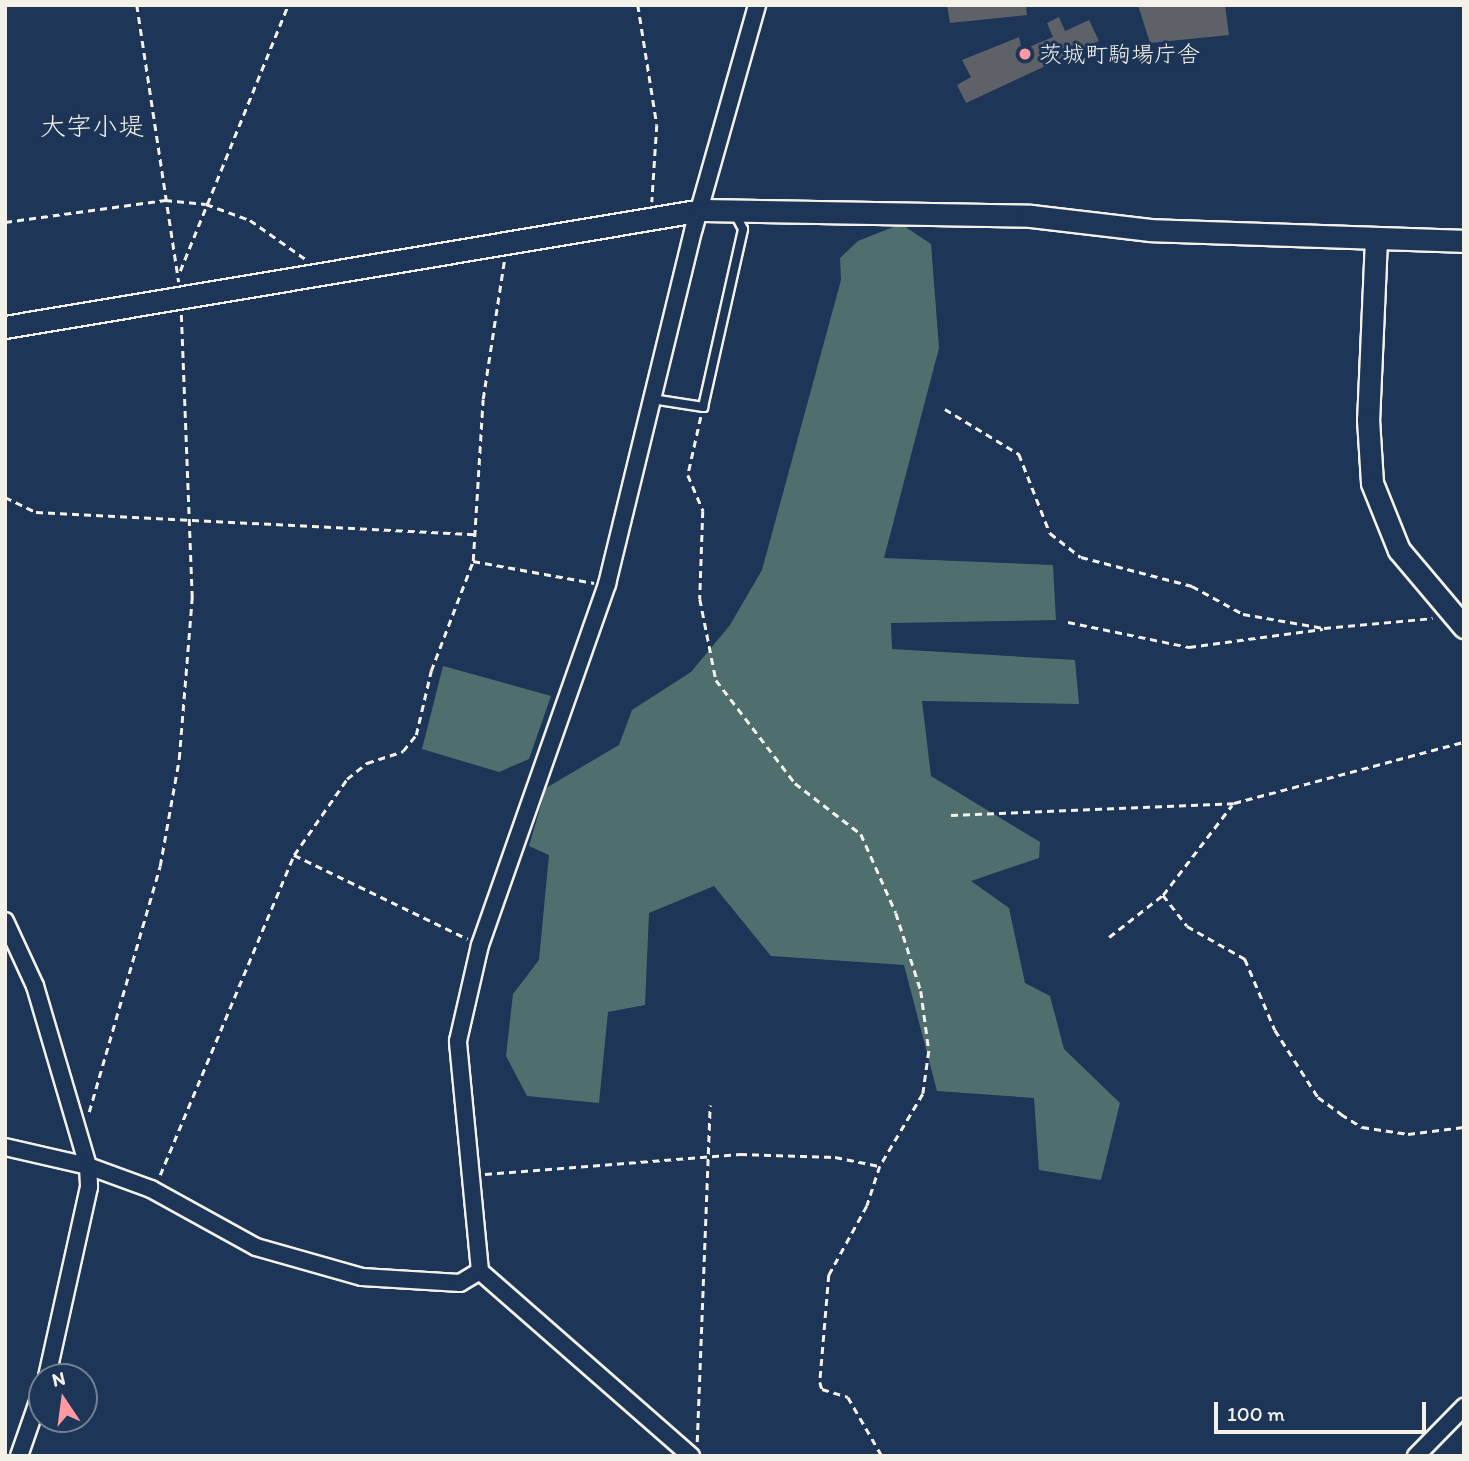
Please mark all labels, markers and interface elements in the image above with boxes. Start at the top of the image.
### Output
place label: 茨城町駒場庁舎 [1039,40,1200,68]
marker: 茨城町駒場庁舎 [1017,46,1033,62]
district label: 大字小堤 [40,111,144,143]
north arrow [28,1363,98,1433]
text: N [50,1366,67,1392]
scale bar [1217,1388,1429,1432]
text: 100 m [1227,1401,1285,1426]

